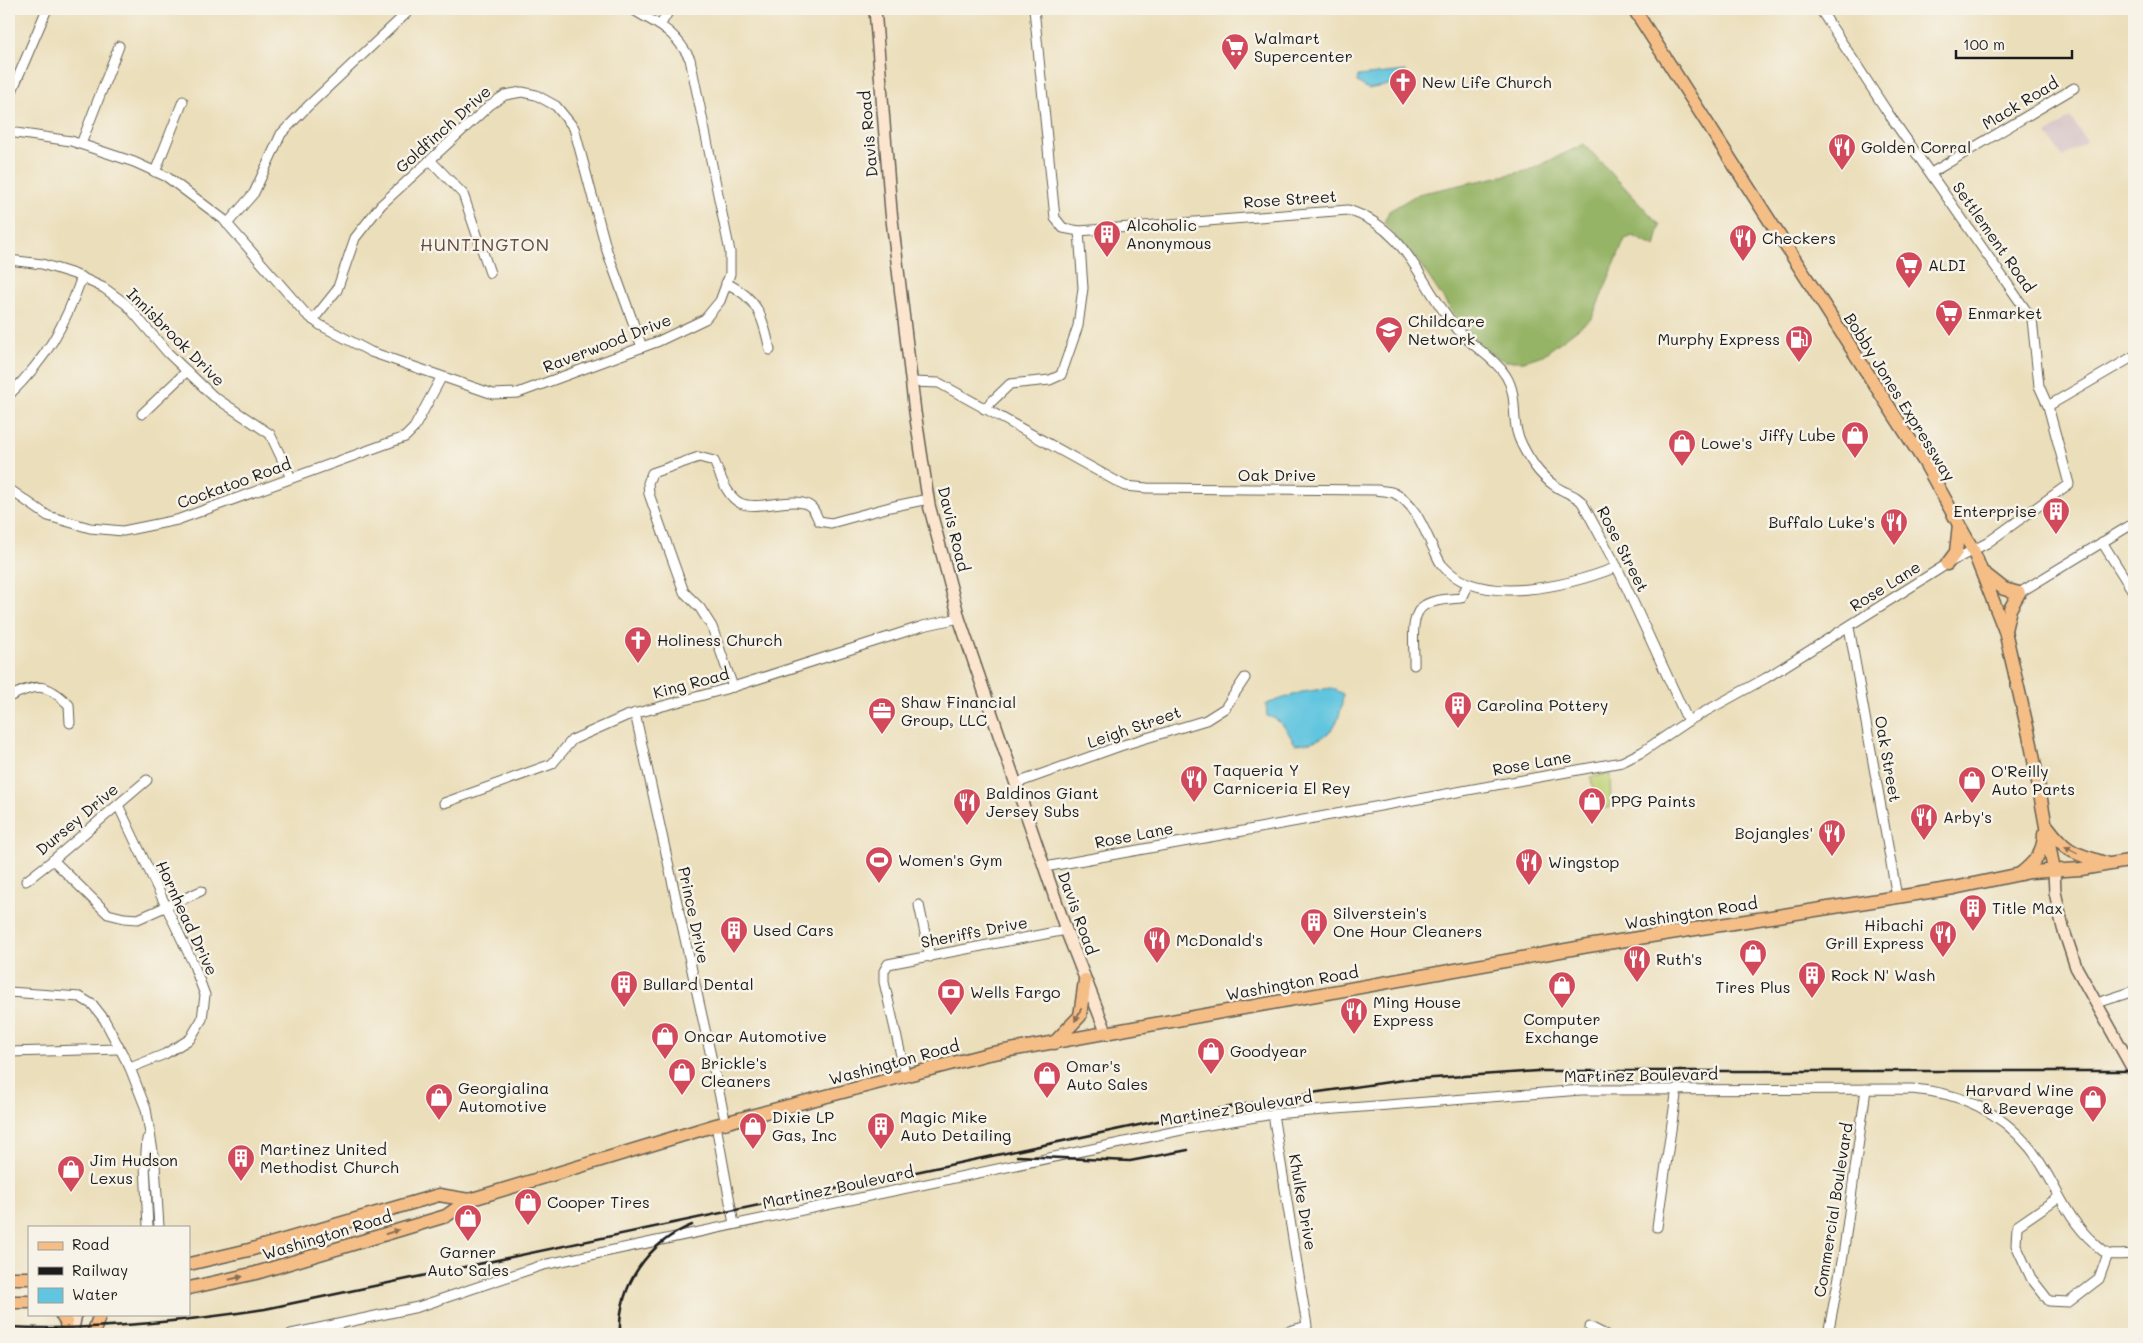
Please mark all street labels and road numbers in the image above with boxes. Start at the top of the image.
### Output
street label: Mack Road [1978,72,2062,134]
street label: Goldfinch Drive [391,80,495,177]
street label: Davis Road [853,90,882,178]
street label: Settlement Road [1948,177,2040,296]
street label: Rose Street [1243,185,1337,212]
street label: Innisbrook Drive [123,283,230,390]
street label: Raverwood Drive [540,308,674,377]
street label: Bobby Jones Expressway [1840,309,1961,485]
street label: Cockatoo Road [174,452,294,513]
street label: Oak Drive [1238,464,1316,485]
street label: Davis Road [934,484,975,574]
street label: Rose Street [1593,502,1654,595]
street label: Rose Lane [1845,556,1924,616]
street label: King Road [651,662,731,703]
street label: Leigh Street [1084,701,1183,752]
street label: Oak Street [1871,714,1906,804]
street label: Rose Lane [1491,745,1573,780]
street label: Dursey Drive [31,778,122,859]
street label: Rose Lane [1093,817,1175,852]
street label: Hornhead Drive [152,857,223,979]
street label: Prince Drive [674,865,715,965]
street label: Davis Road [1054,868,1103,957]
street label: Washington Road [1623,892,1759,933]
street label: Sheriffs Drive [919,911,1029,952]
street label: Washington Road [1224,961,1360,1005]
street label: Washington Road [826,1034,961,1089]
street label: Martinez Boulevard [1564,1063,1718,1086]
street label: Martinez Boulevard [1158,1085,1314,1130]
street label: Commercial Boulevard [1808,1121,1857,1299]
street label: Khulke Drive [1285,1152,1322,1252]
street label: Martinez Boulevard [760,1160,915,1213]
street label: Washington Road [260,1205,394,1264]

